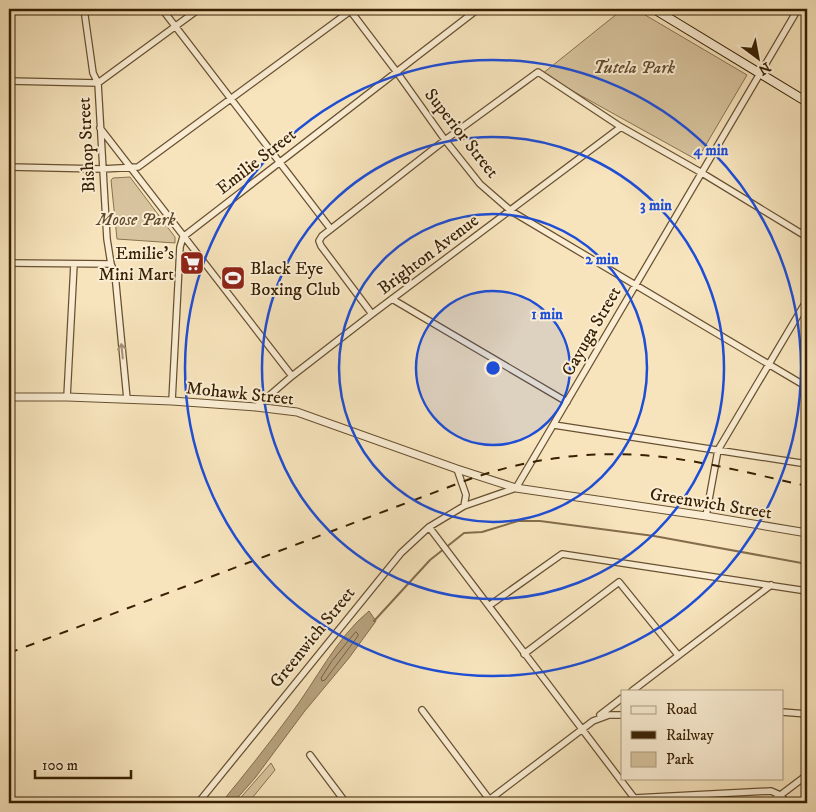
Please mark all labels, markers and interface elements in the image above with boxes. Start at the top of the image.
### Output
north arrow [734,32,784,82]
park label: Tutela Park [593,57,676,79]
text: N [754,57,774,79]
street label: Superior Street [419,84,503,183]
street label: Bishop Street [74,96,100,193]
street label: Emilie Street [212,124,301,200]
text: 4 min [693,141,729,160]
text: 3 min [640,196,672,215]
park label: Moose Park [95,209,176,231]
street label: Brighton Avenue [374,210,483,300]
place label: Emilie's Mini Mart [98,243,174,286]
supermarket icon: Emilie's Mini Mart [179,250,205,276]
text: 2 min [585,250,619,269]
place label: Black Eye Boxing Club [250,258,340,301]
sports icon: Black Eye Boxing Club [220,265,246,291]
street label: Cayuga Street [557,283,626,380]
text: 1 min [531,305,563,324]
one-way arrow [117,343,127,359]
centre of rings [484,359,502,377]
street label: Mohawk Street [185,377,295,411]
street label: Greenwich Street [648,483,774,525]
street label: Greenwich Street [265,583,360,692]
legend [621,690,784,780]
text: Road [666,700,698,719]
text: Railway [666,726,714,745]
scale bar [35,747,131,779]
text: Park [666,750,695,769]
text: 100 m [42,756,78,775]

